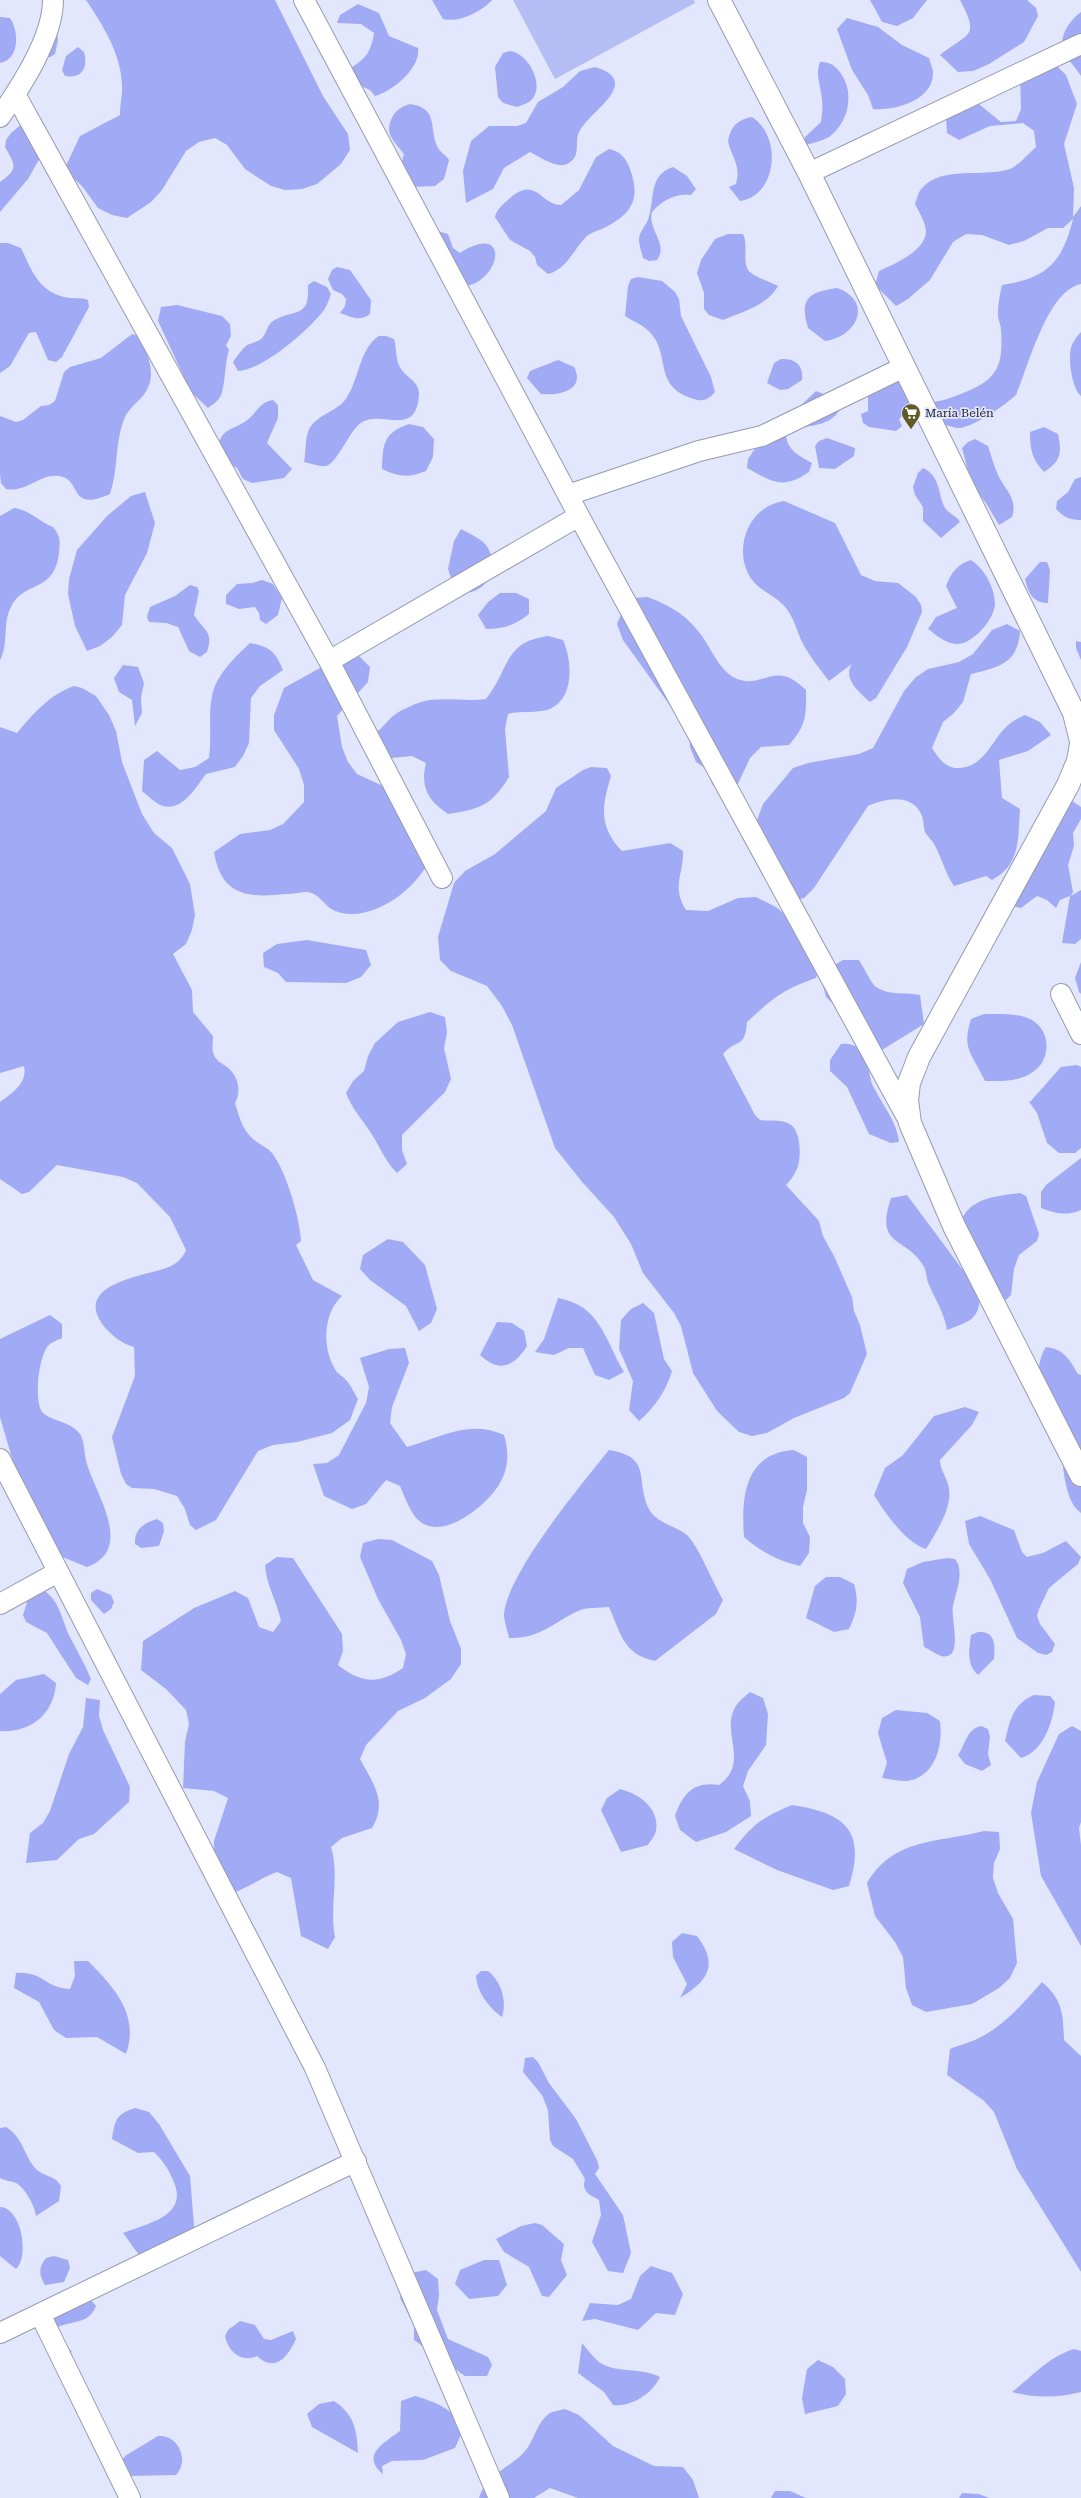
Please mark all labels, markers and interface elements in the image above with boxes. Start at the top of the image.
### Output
supermarket icon: María Belén [900,402,922,430]
place label: María Belén [925,406,994,420]

